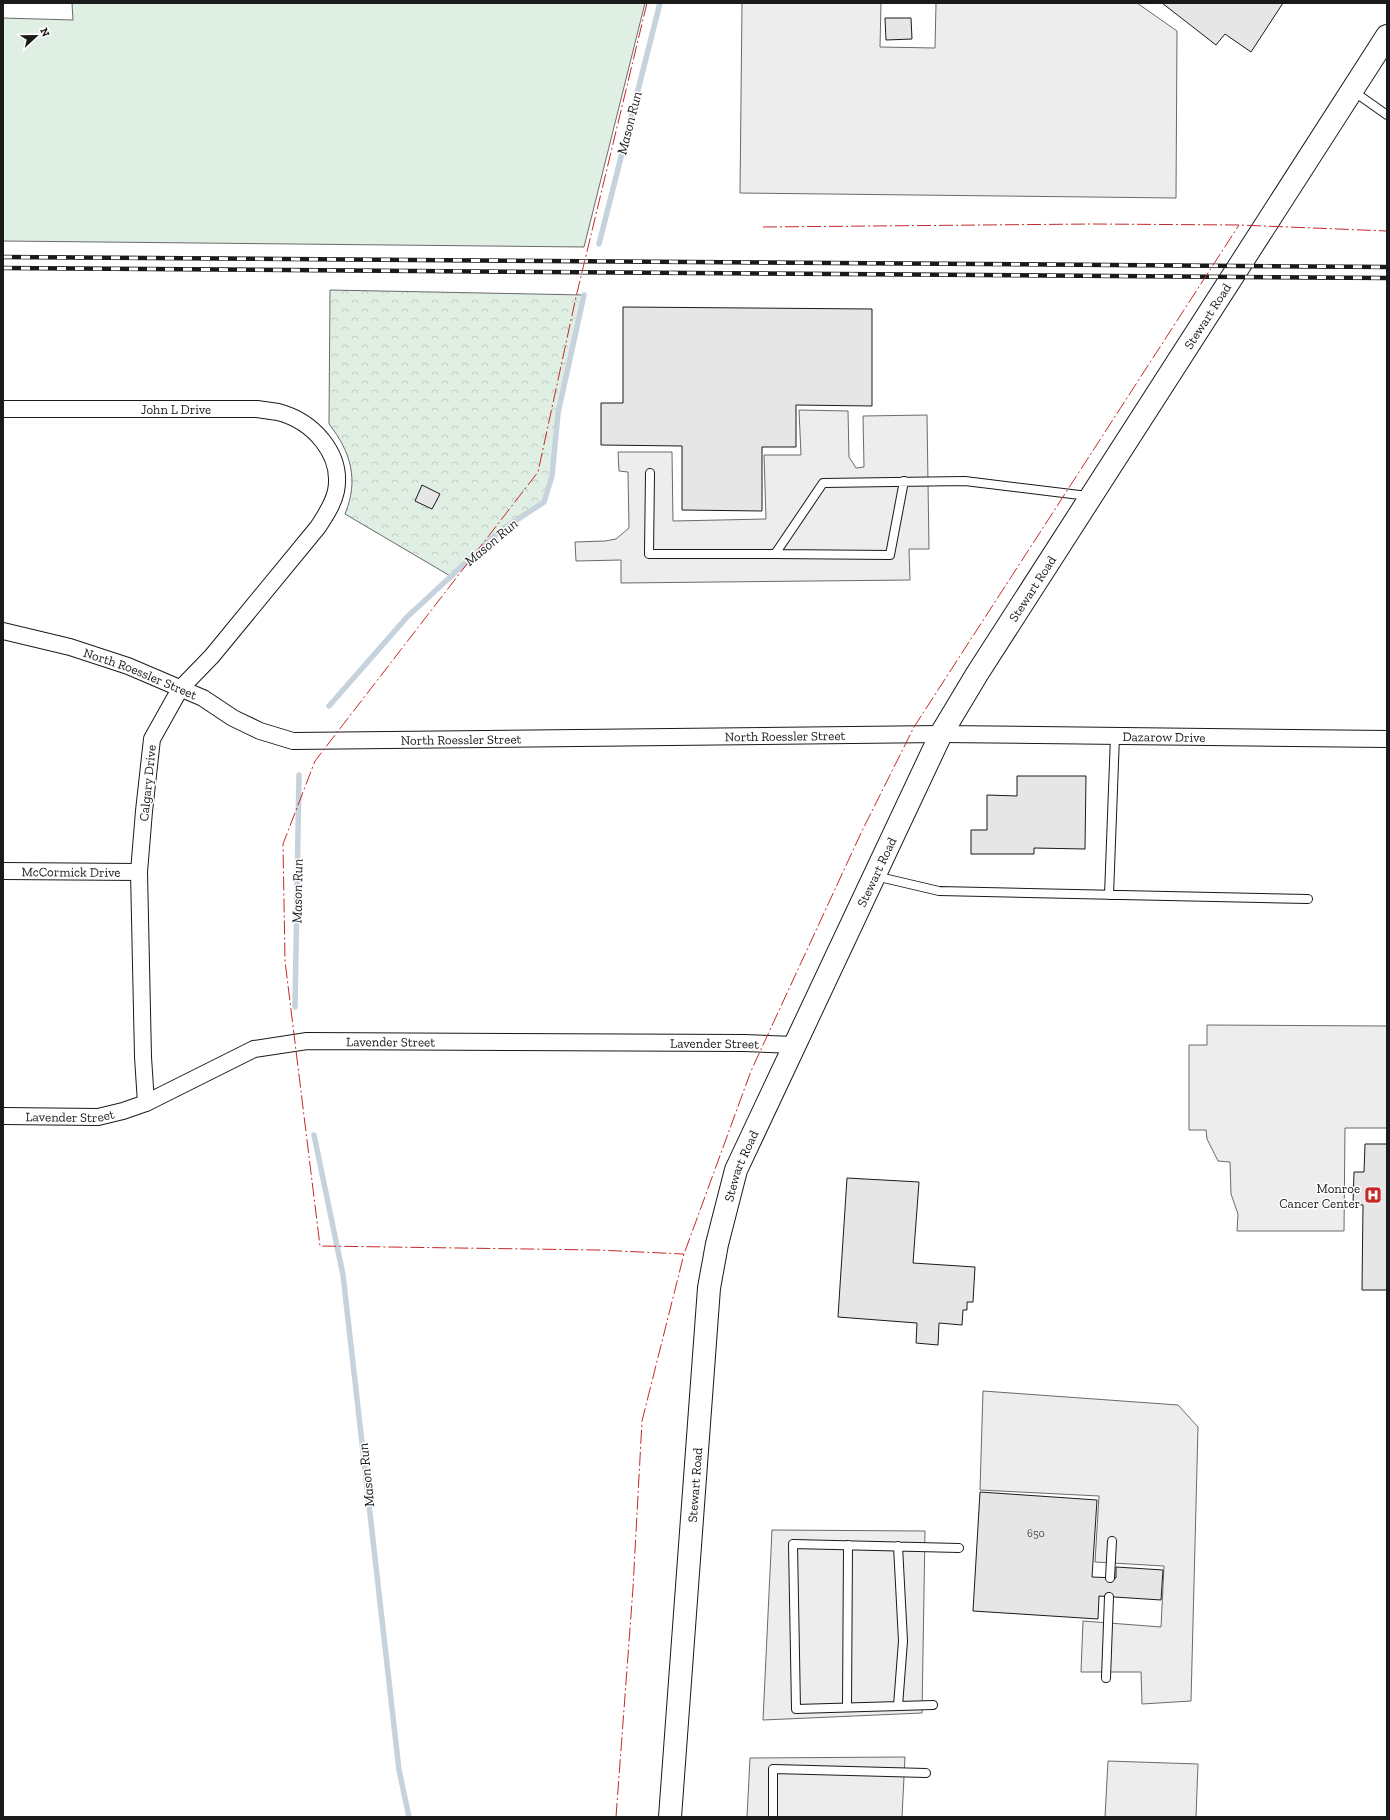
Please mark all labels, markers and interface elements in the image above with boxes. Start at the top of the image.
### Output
north arrow [16,16,56,56]
text: N [37,26,53,39]
water label: Mason Run [613,90,646,157]
street label: Stewart Road [1181,280,1234,352]
street label: John L Drive [141,402,211,417]
water label: Mason Run [461,515,522,570]
street label: Stewart Road [1006,553,1059,624]
street label: North Roessler Street [82,645,199,703]
street label: North Roessler Street [725,728,846,744]
street label: Dazarow Drive [1122,729,1206,745]
street label: North Roessler Street [401,732,522,748]
street label: Calgary Drive [136,744,159,822]
street label: Stewart Road [854,835,899,909]
water label: Mason Run [288,859,307,923]
street label: McCormick Drive [21,864,121,880]
street label: Lavender Street [346,1034,435,1050]
street label: Lavender Street [670,1036,759,1052]
street label: Lavender Street [25,1106,116,1125]
street label: Stewart Road [721,1128,762,1203]
place label: Monroe Cancer Center [1279,1181,1360,1211]
hospital icon: Monroe Cancer Center [1363,1185,1383,1205]
water label: Mason Run [355,1442,378,1508]
street label: Stewart Road [685,1447,705,1523]
house number: 650 [1027,1527,1045,1540]

